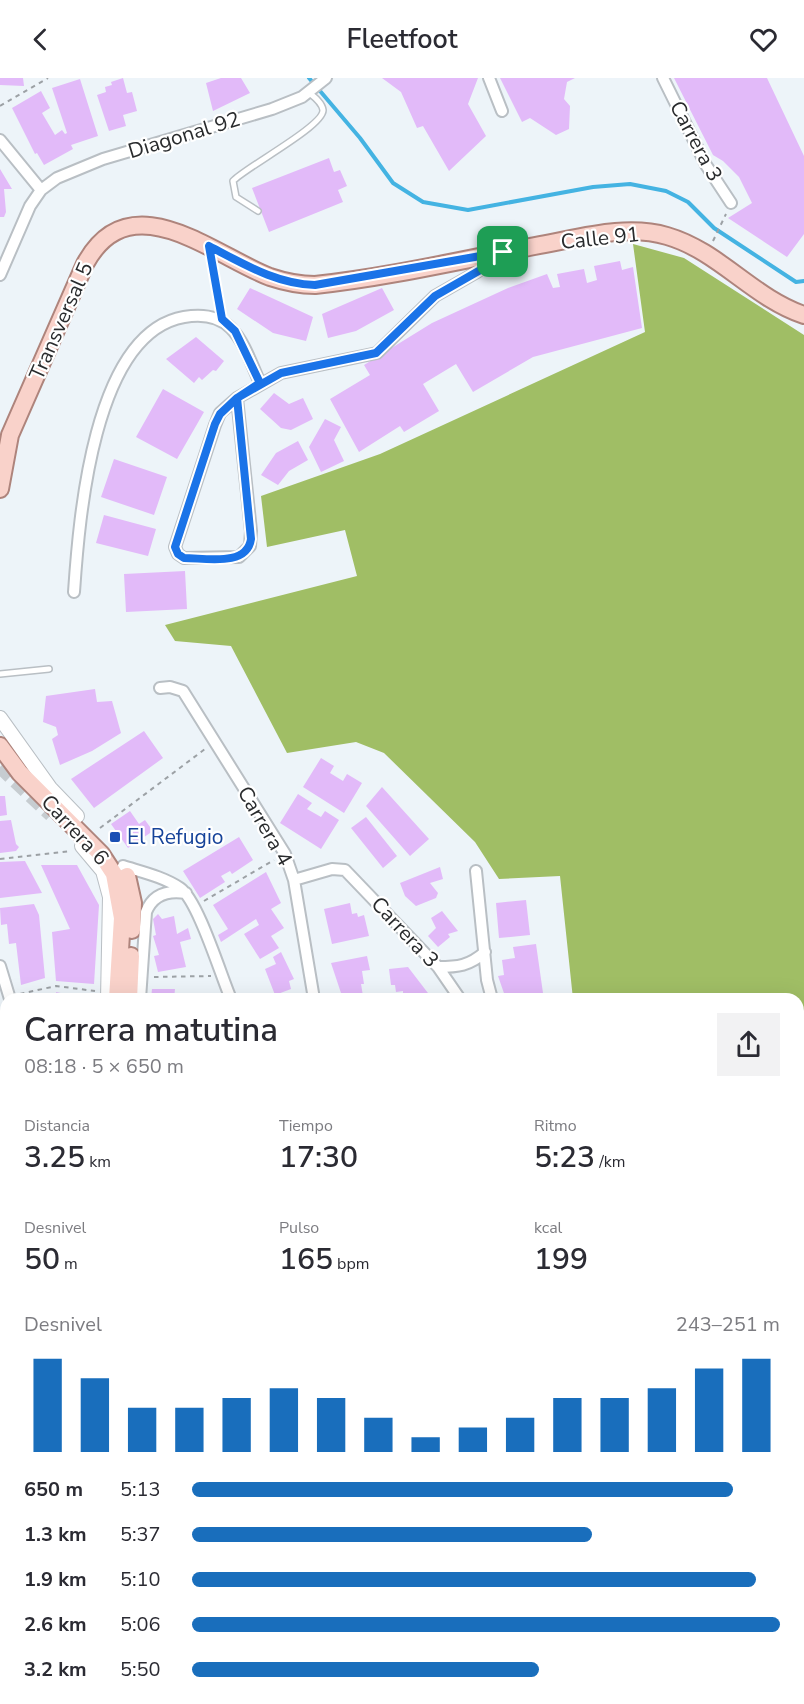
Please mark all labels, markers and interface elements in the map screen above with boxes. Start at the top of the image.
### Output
text: Fleetfoot [346,21,458,58]
icon: back [24,23,57,56]
icon: heart [747,23,780,56]
street label: Carrera 3 [663,96,729,186]
street label: Diagonal 92 [125,105,243,165]
street label: Calle 91 [559,220,641,256]
pin [477,226,528,277]
icon: arrive [486,235,519,268]
street label: Transversal 5 [23,258,99,384]
street label: Carrera 4 [231,781,299,871]
street label: Carrera 6 [35,788,115,872]
place label: El Refugio [127,823,223,851]
marker: El Refugio [108,830,122,844]
street label: Carrera 3 [365,890,445,974]
text: Carrera matutina [24,1008,278,1053]
button: share [717,1013,780,1076]
text: 08:18 · 5 × 650 m [24,1053,184,1080]
text: Distancia [24,1115,90,1137]
text: Tiempo [279,1115,333,1137]
text: Ritmo [534,1115,577,1137]
text: 3.25 [24,1137,85,1178]
text: 17:30 [279,1137,358,1178]
text: 5:23 [534,1137,595,1178]
text: km [85,1151,111,1173]
text: /km [595,1151,625,1173]
text: Desnivel [24,1217,86,1239]
text: Pulso [279,1217,319,1239]
text: kcal [534,1217,562,1239]
text: 50 [24,1239,60,1280]
text: 165 [279,1239,333,1280]
text: 199 [534,1239,588,1280]
text: m [60,1253,78,1275]
text: bpm [333,1253,369,1275]
text: Desnivel [24,1311,102,1338]
text: 243–251 m [676,1311,780,1338]
text: 650 m [24,1476,83,1503]
text: 5:13 [120,1476,161,1503]
text: 1.3 km [24,1521,87,1548]
text: 5:37 [120,1521,161,1548]
text: 1.9 km [24,1566,87,1593]
text: 5:10 [120,1566,161,1593]
text: 2.6 km [24,1611,87,1638]
text: 5:06 [120,1611,161,1638]
text: 3.2 km [24,1656,87,1683]
text: 5:50 [120,1656,161,1683]

